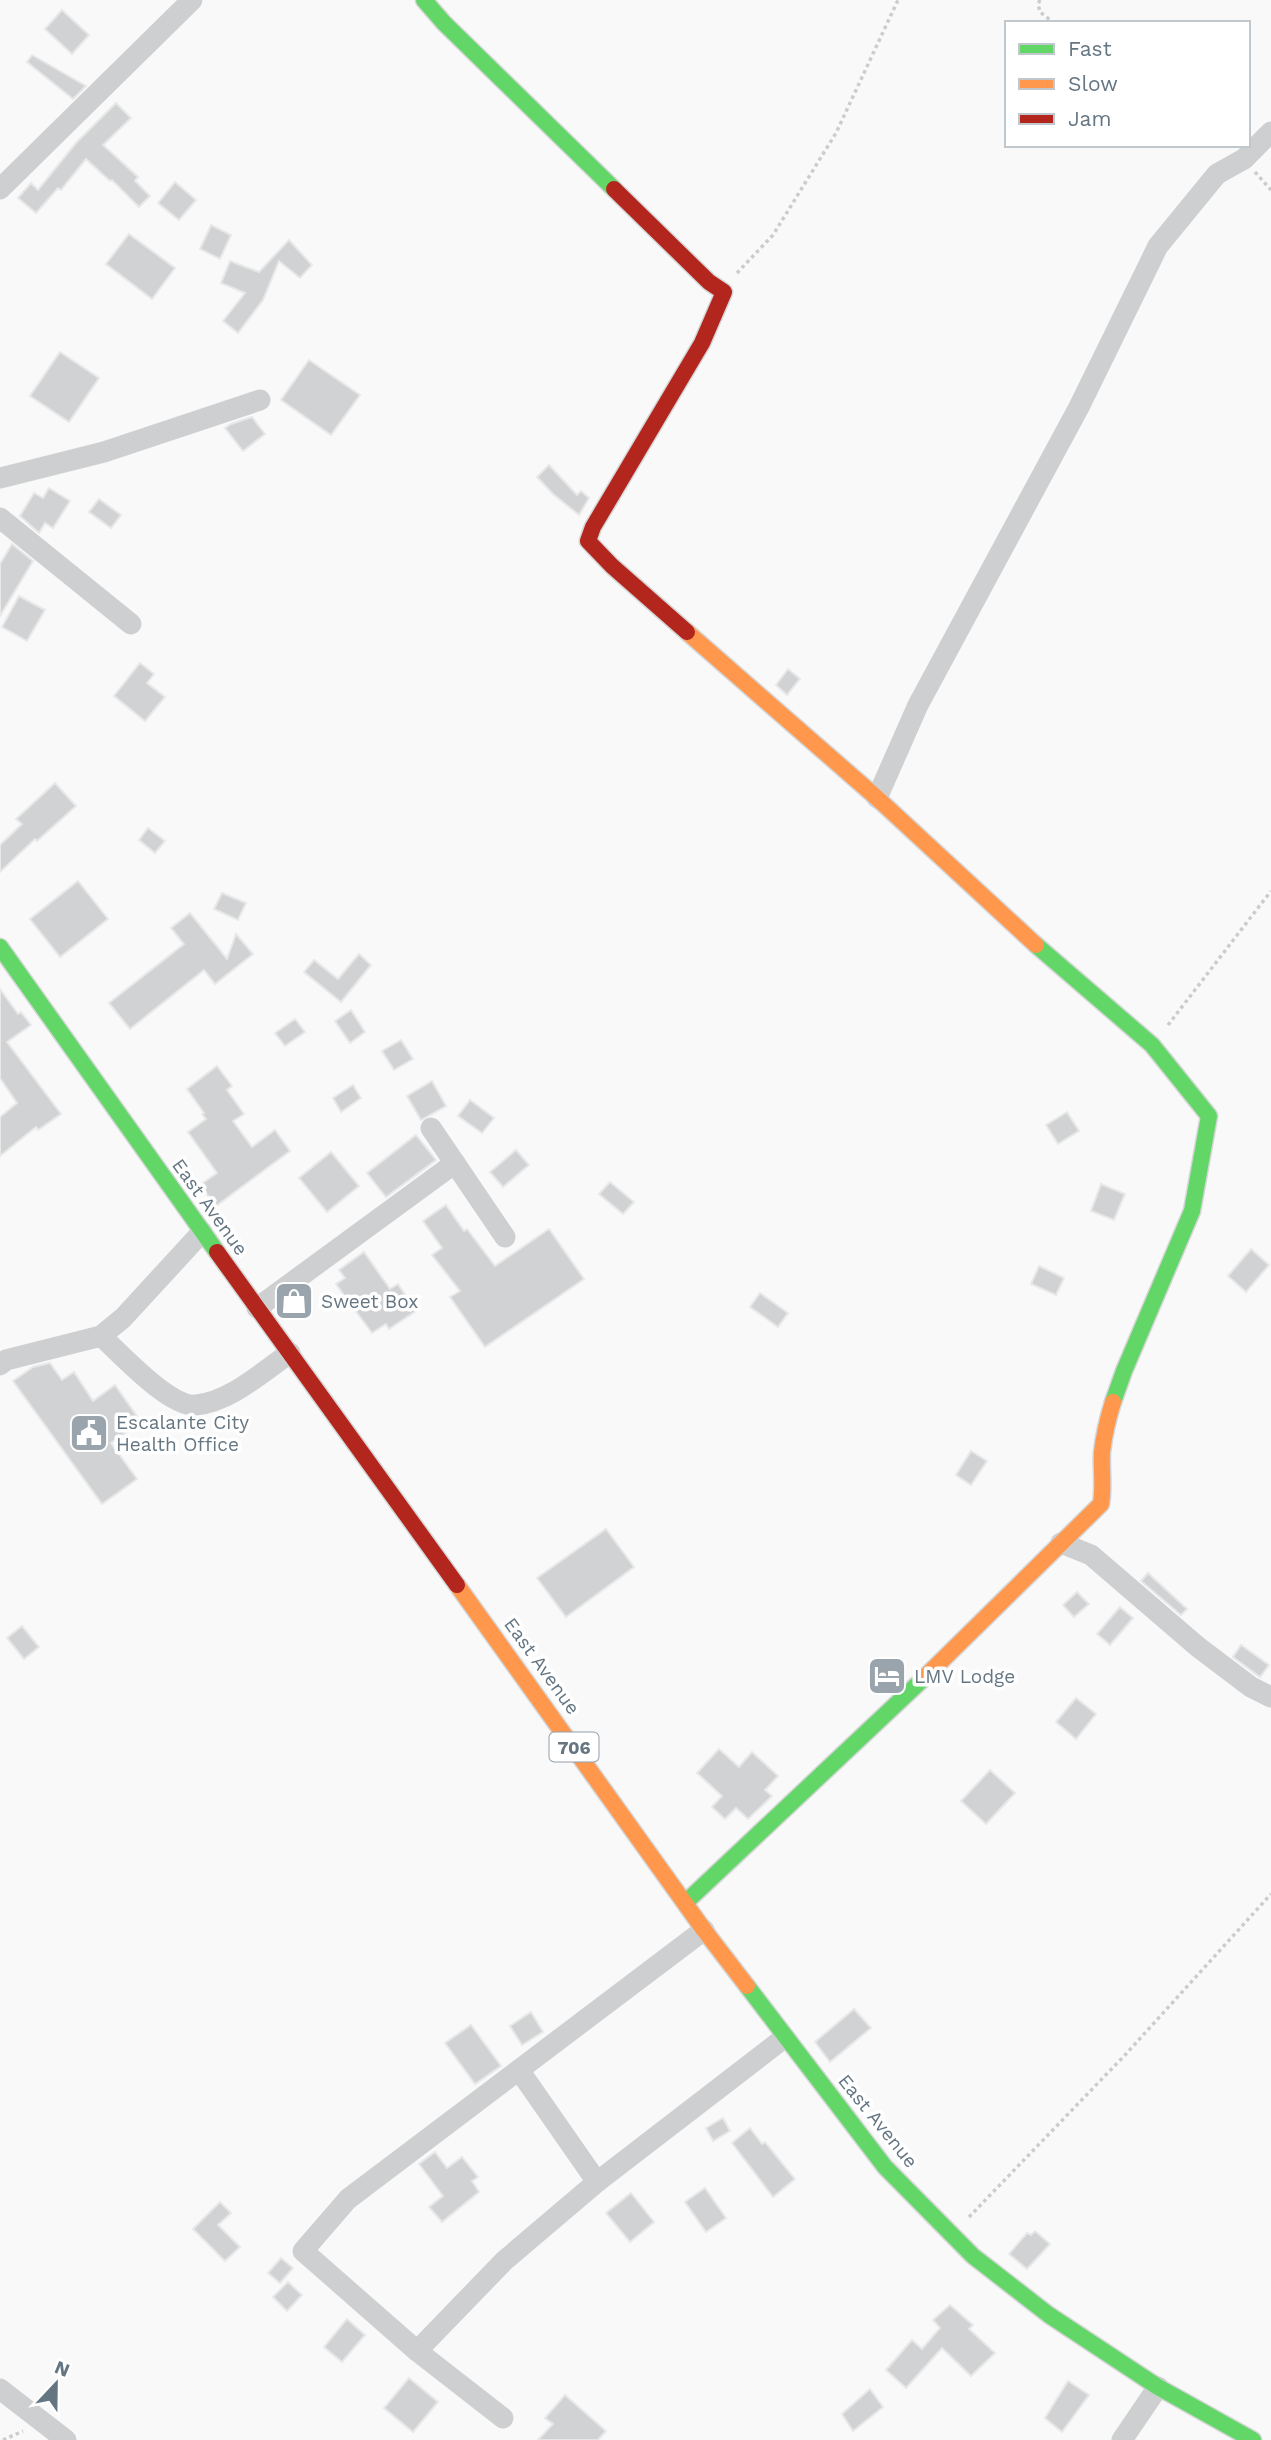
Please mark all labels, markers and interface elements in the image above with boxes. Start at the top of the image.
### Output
legend [1005,21,1250,147]
text: Fast [1068,36,1112,61]
text: Slow [1068,71,1118,96]
text: Jam [1068,106,1111,131]
street label: East Avenue [167,1154,253,1260]
shop icon: Sweet Box [273,1280,315,1322]
place label: Sweet Box [321,1290,418,1313]
place label: Escalante City Health Office [116,1411,249,1456]
public building icon: Escalante City Health Office [68,1412,110,1454]
street label: East Avenue [499,1613,585,1719]
hotel icon: LMV Lodge [866,1655,908,1697]
place label: LMV Lodge [914,1665,1015,1688]
road number: 706 [550,1732,598,1762]
street label: East Avenue [833,2070,923,2172]
north arrow [21,2349,91,2419]
text: N [51,2355,73,2382]

